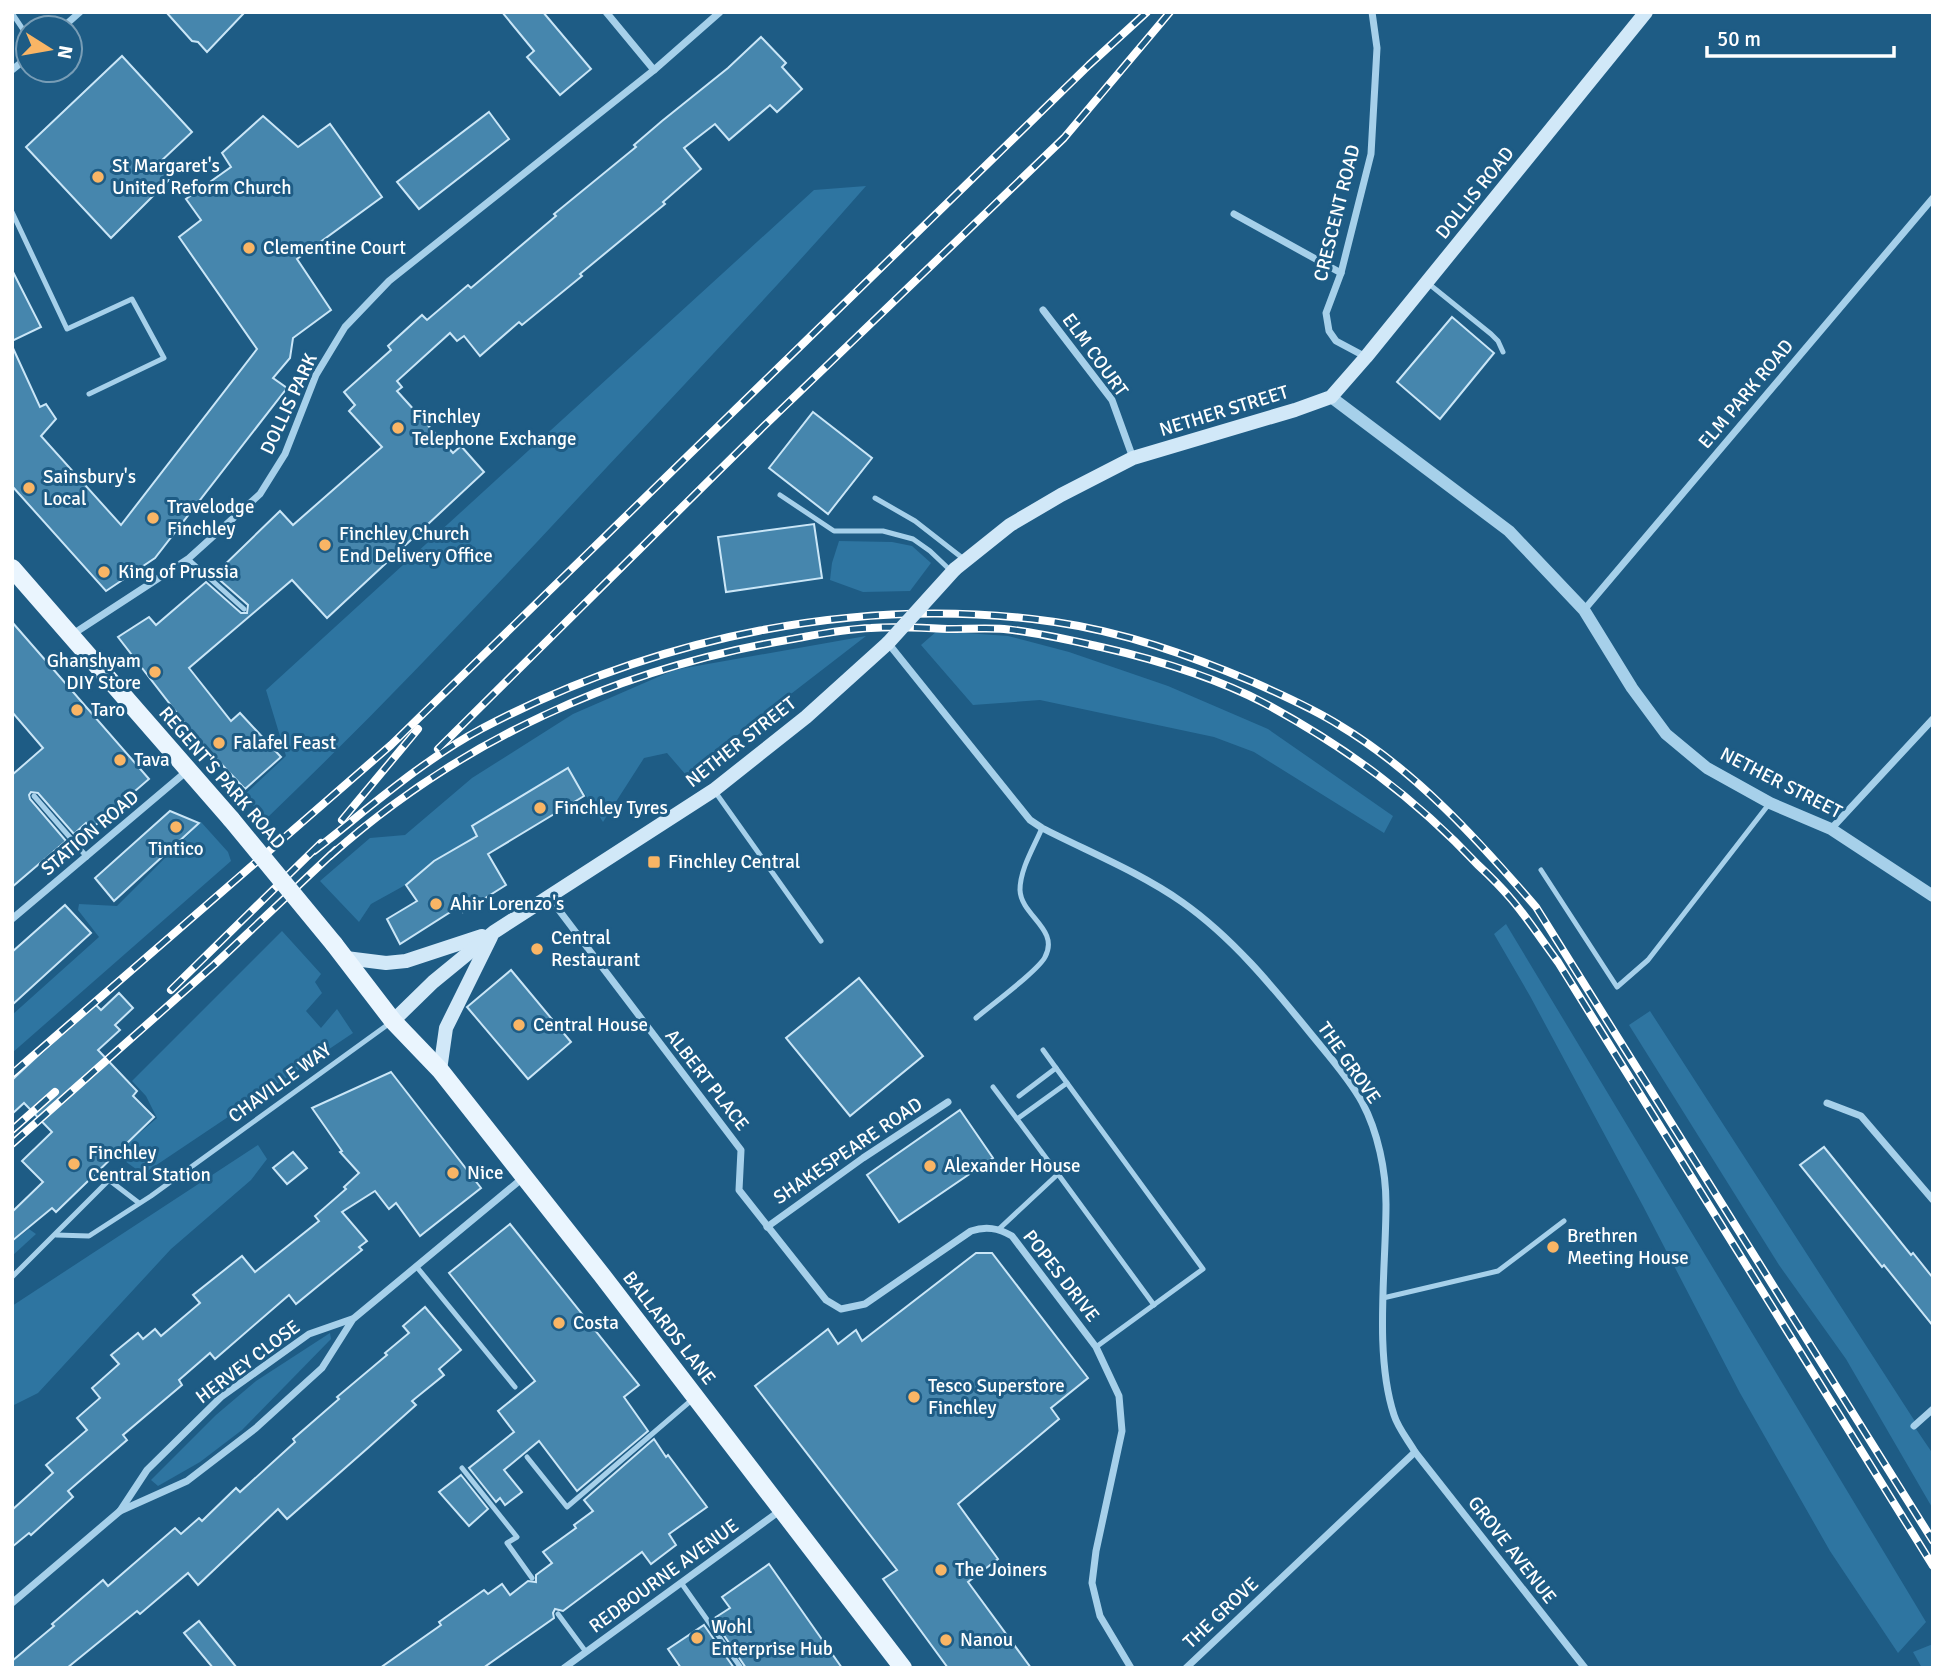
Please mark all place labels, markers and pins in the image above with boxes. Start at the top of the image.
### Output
place label: St Margaret's United Reform Church [112,154,292,200]
marker: St Margaret's United Reform Church [90,169,106,185]
place label: Clementine Court [263,236,406,260]
marker: Clementine Court [241,240,257,256]
place label: Finchley Telephone Exchange [412,405,577,451]
marker: Finchley Telephone Exchange [390,420,406,436]
place label: Sainsbury's Local [43,465,136,511]
marker: Sainsbury's Local [21,480,37,496]
place label: Travelodge Finchley [167,495,254,541]
marker: Travelodge Finchley [145,510,161,526]
place label: Finchley Church End Delivery Office [339,522,493,568]
marker: Finchley Church End Delivery Office [317,537,333,553]
place label: King of Prussia [118,560,239,584]
marker: King of Prussia [96,564,112,580]
place label: Ghanshyam DIY Store [47,649,141,695]
marker: Ghanshyam DIY Store [147,664,163,680]
place label: Taro [91,698,125,722]
marker: Taro [69,702,85,718]
place label: Falafel Feast [233,731,336,755]
marker: Falafel Feast [211,735,227,751]
place label: Tava [134,748,170,772]
marker: Tava [112,752,128,768]
place label: Finchley Tyres [554,796,668,820]
marker: Finchley Tyres [532,800,548,816]
marker: Tintico [168,819,184,835]
place label: Tintico [148,837,204,861]
place label: Finchley Central [668,850,800,874]
marker: Finchley Central [646,854,662,870]
place label: Ahir Lorenzo's [450,892,564,916]
marker: Ahir Lorenzo's [428,896,444,912]
place label: Central Restaurant [551,926,641,972]
marker: Central Restaurant [529,941,545,957]
place label: Central House [533,1013,648,1037]
marker: Central House [511,1017,527,1033]
place label: Finchley Central Station [88,1141,211,1187]
place label: Alexander House [944,1154,1081,1178]
marker: Finchley Central Station [66,1156,82,1172]
marker: Alexander House [922,1158,938,1174]
place label: Nice [467,1161,503,1185]
marker: Nice [445,1165,461,1181]
place label: Brethren Meeting House [1567,1224,1689,1270]
marker: Brethren Meeting House [1545,1239,1561,1255]
place label: Costa [573,1311,619,1335]
marker: Costa [551,1315,567,1331]
place label: Tesco Superstore Finchley [928,1374,1065,1420]
marker: Tesco Superstore Finchley [906,1389,922,1405]
place label: The Joiners [955,1558,1047,1582]
marker: The Joiners [933,1562,949,1578]
place label: Wohl Enterprise Hub [711,1615,833,1661]
place label: Nanou [960,1628,1013,1652]
marker: Wohl Enterprise Hub [689,1630,705,1646]
marker: Nanou [938,1632,954,1648]

